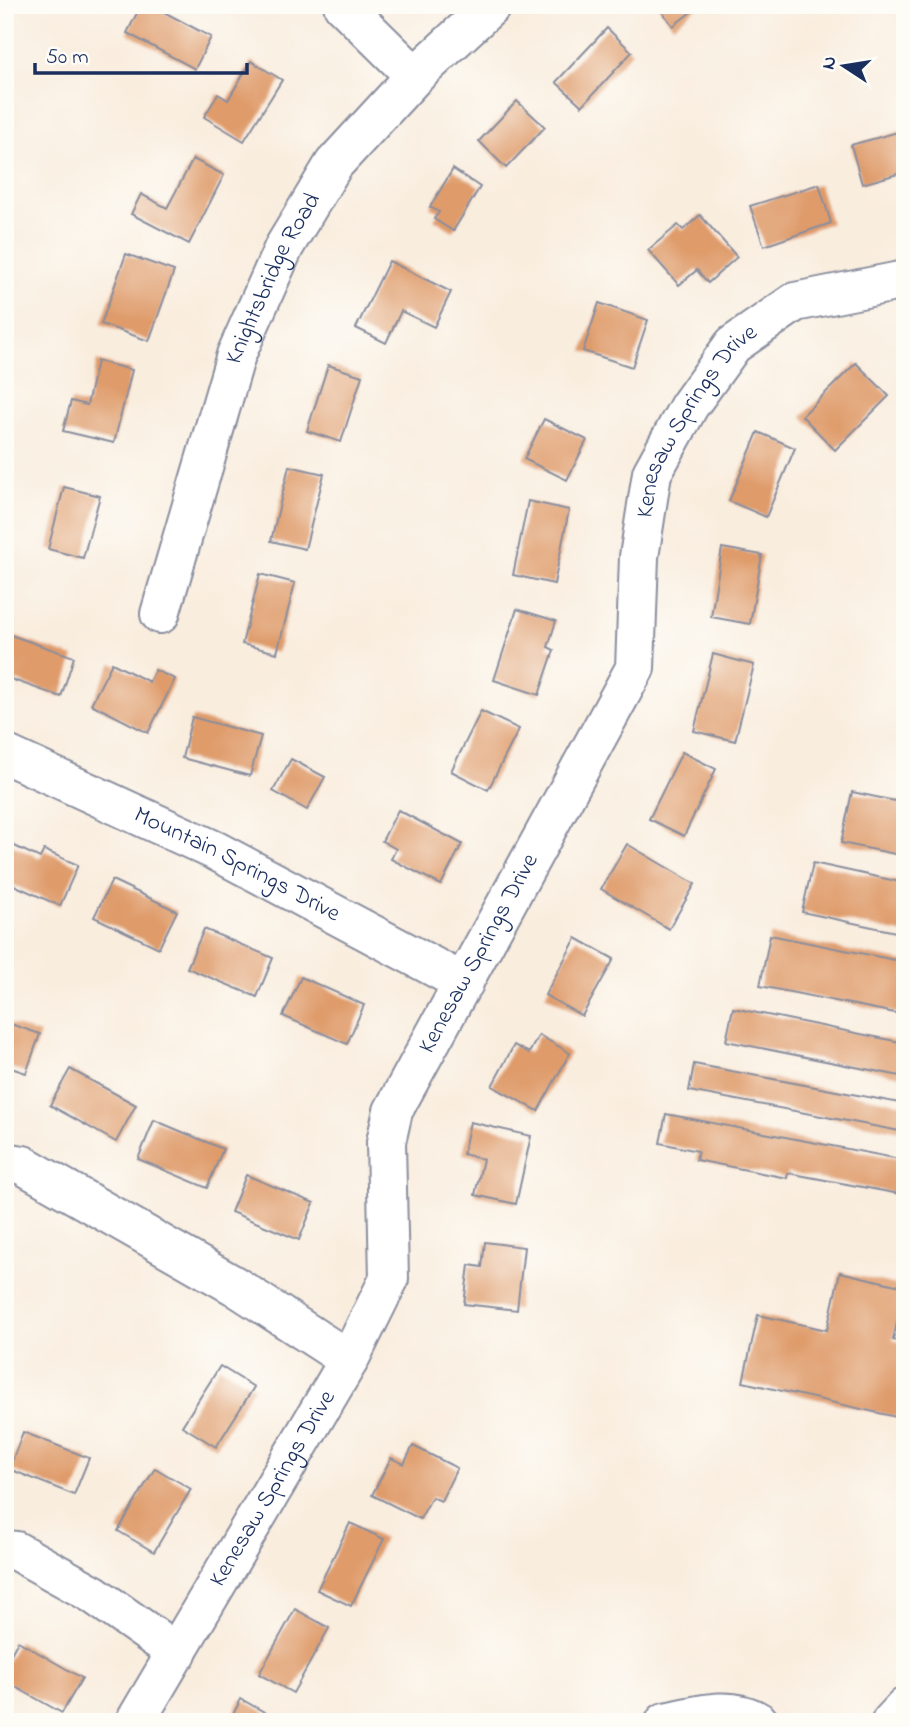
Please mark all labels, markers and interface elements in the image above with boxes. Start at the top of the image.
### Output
scale bar [35,32,247,76]
north arrow [808,32,878,102]
text: 50 m [46,43,89,73]
text: N [815,54,844,72]
street label: Knightsbridge Road [217,186,330,368]
street label: Kenesaw Springs Drive [628,315,765,520]
street label: Mountain Springs Drive [128,798,347,932]
street label: Kenesaw Springs Drive [410,847,548,1060]
street label: Kenesaw Springs Drive [201,1384,345,1594]

